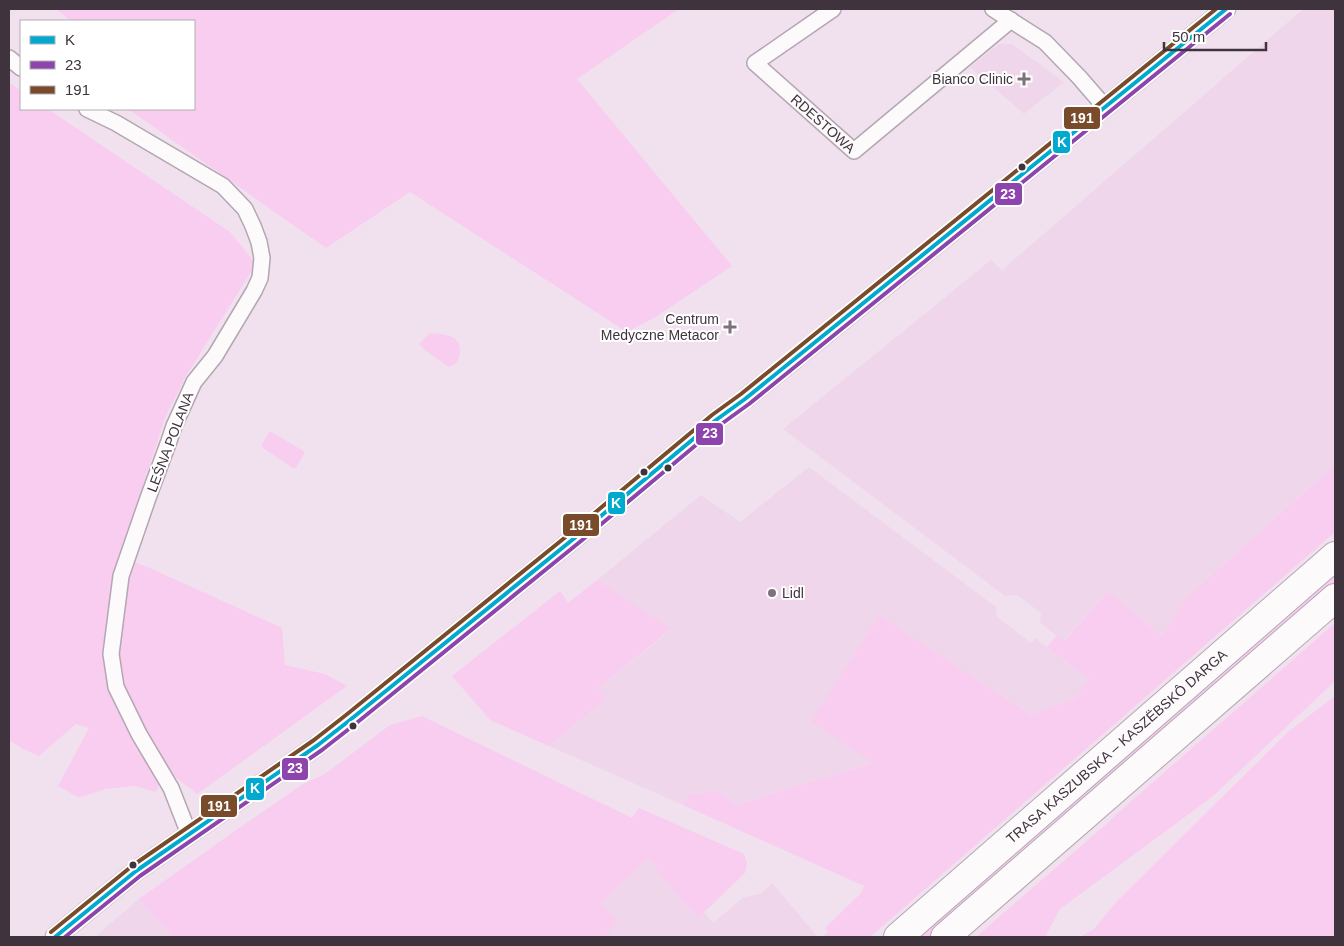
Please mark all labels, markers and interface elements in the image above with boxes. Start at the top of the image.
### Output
legend [20,20,195,110]
scale bar [1164,20,1266,52]
text: 50 m [1172,28,1205,45]
text: K [65,31,75,48]
text: 23 [65,56,82,73]
place label: Bianco Clinic [932,71,1013,87]
marker: Bianco Clinic [1017,72,1031,86]
text: 191 [65,81,90,98]
street label: RDESTOWA [788,91,859,157]
line badge: 191 [1063,106,1101,130]
text: 191 [1070,110,1094,126]
line badge: K [1052,130,1071,154]
text: K [1057,134,1067,150]
unlabelled marker [1017,162,1027,172]
line badge: 23 [994,182,1023,206]
text: 23 [1000,186,1016,202]
place label: Centrum Medyczne Metacor [601,311,719,343]
marker: Centrum Medyczne Metacor [723,320,737,334]
street label: LEŚNA POLANA [143,389,197,494]
line badge: 23 [695,422,724,446]
text: 23 [702,425,718,441]
unlabelled marker [663,463,673,473]
unlabelled marker [639,467,649,477]
line badge: K [607,491,626,515]
text: K [611,495,621,511]
line badge: 191 [562,513,600,537]
text: 191 [569,517,593,533]
place label: Lidl [782,585,804,601]
marker: Lidl [766,587,778,599]
street label: TRASA KASZUBSKA – KASZËBSKÔ DARGA [1003,646,1231,847]
unlabelled marker [348,721,358,731]
line badge: 23 [281,757,309,781]
text: 23 [287,760,303,776]
line badge: K [245,777,265,801]
text: K [250,780,260,796]
line badge: 191 [200,794,238,818]
text: 191 [207,798,231,814]
unlabelled marker [128,860,138,870]

